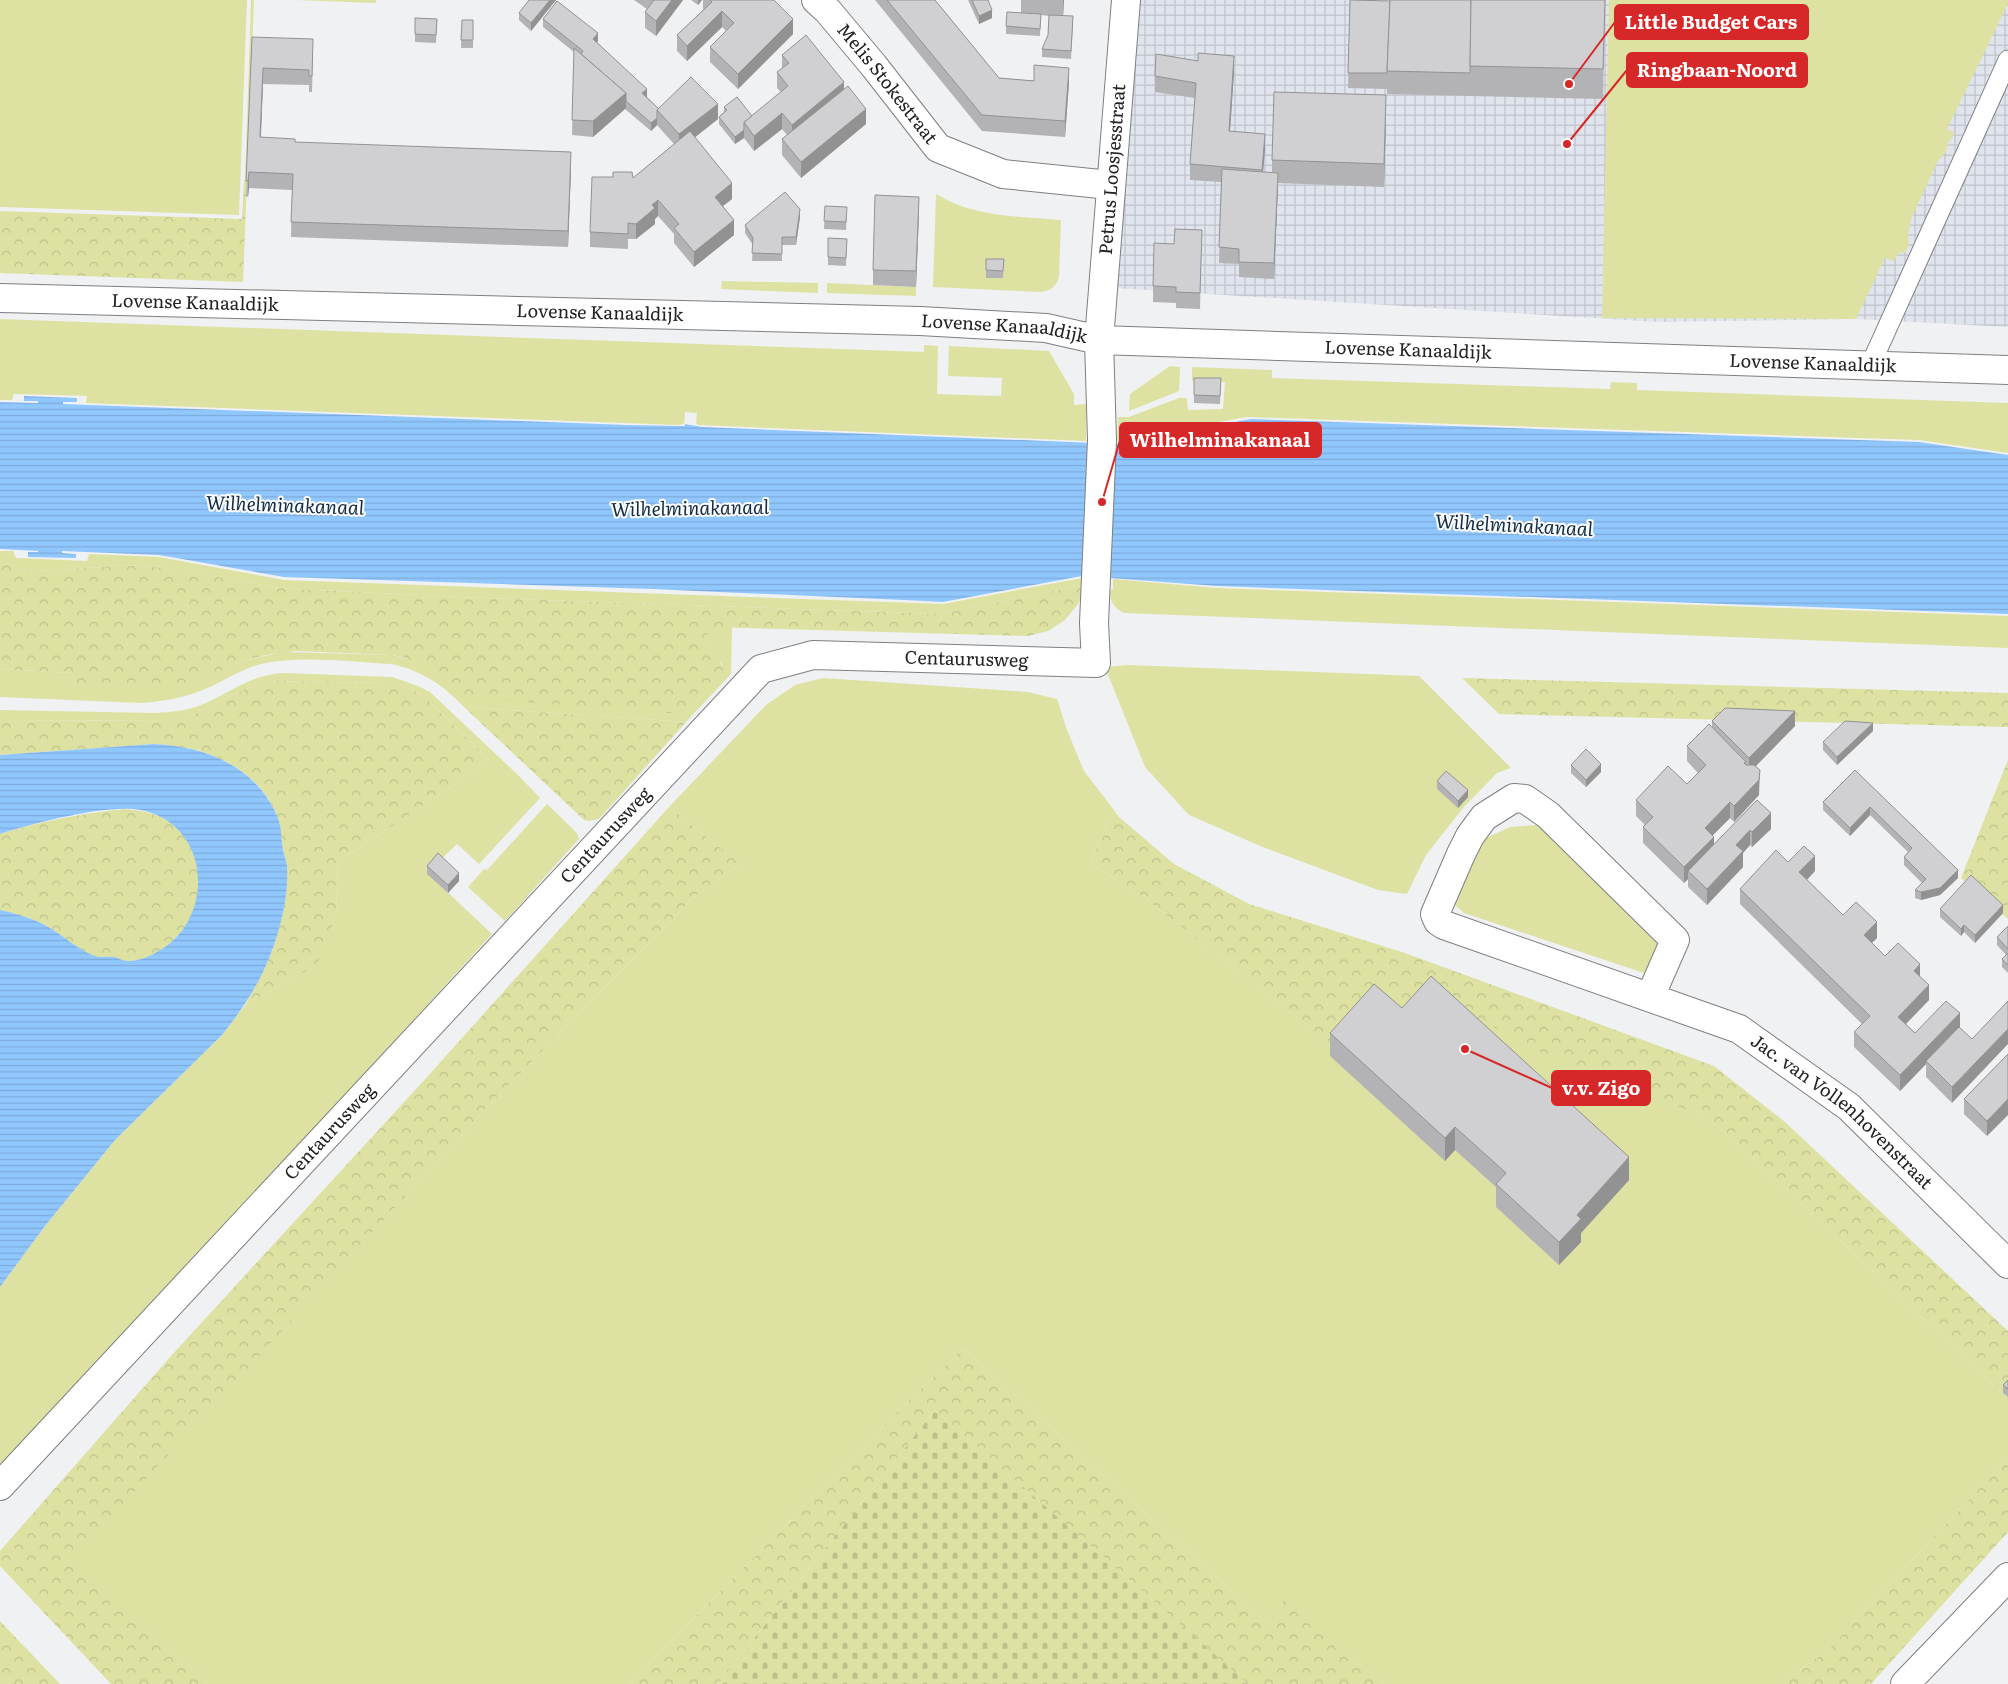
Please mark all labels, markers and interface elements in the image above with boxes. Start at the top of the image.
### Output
callout: Little Budget Cars [1615,5,1808,39]
text: Little Budget Cars [1625,7,1797,35]
street label: Melis Stokestraat [831,16,945,150]
callout: Ringbaan-Noord [1627,53,1807,87]
text: Ringbaan-Noord [1637,55,1798,83]
street label: Petrus Loosjesstraat [1091,82,1131,256]
street label: Lovense Kanaaldijk [111,286,280,317]
street label: Lovense Kanaaldijk [516,296,685,327]
street label: Lovense Kanaaldijk [920,306,1091,349]
street label: Lovense Kanaaldijk [1324,332,1493,365]
street label: Lovense Kanaaldijk [1729,346,1898,378]
callout: Wilhelminakanaal [1120,423,1321,457]
text: Wilhelminakanaal [1130,425,1310,453]
water label: Wilhelminakanaal [206,487,365,521]
water label: Wilhelminakanaal [611,492,770,522]
water label: Wilhelminakanaal [1434,506,1594,542]
street label: Centaurusweg [904,643,1030,673]
street label: Centaurusweg [553,779,657,889]
street label: Jac. van Vollenhovenstraat [1746,1027,1940,1195]
callout: v.v. Zigo [1552,1071,1650,1105]
text: v.v. Zigo [1562,1073,1640,1101]
street label: Centaurusweg [277,1076,381,1185]

